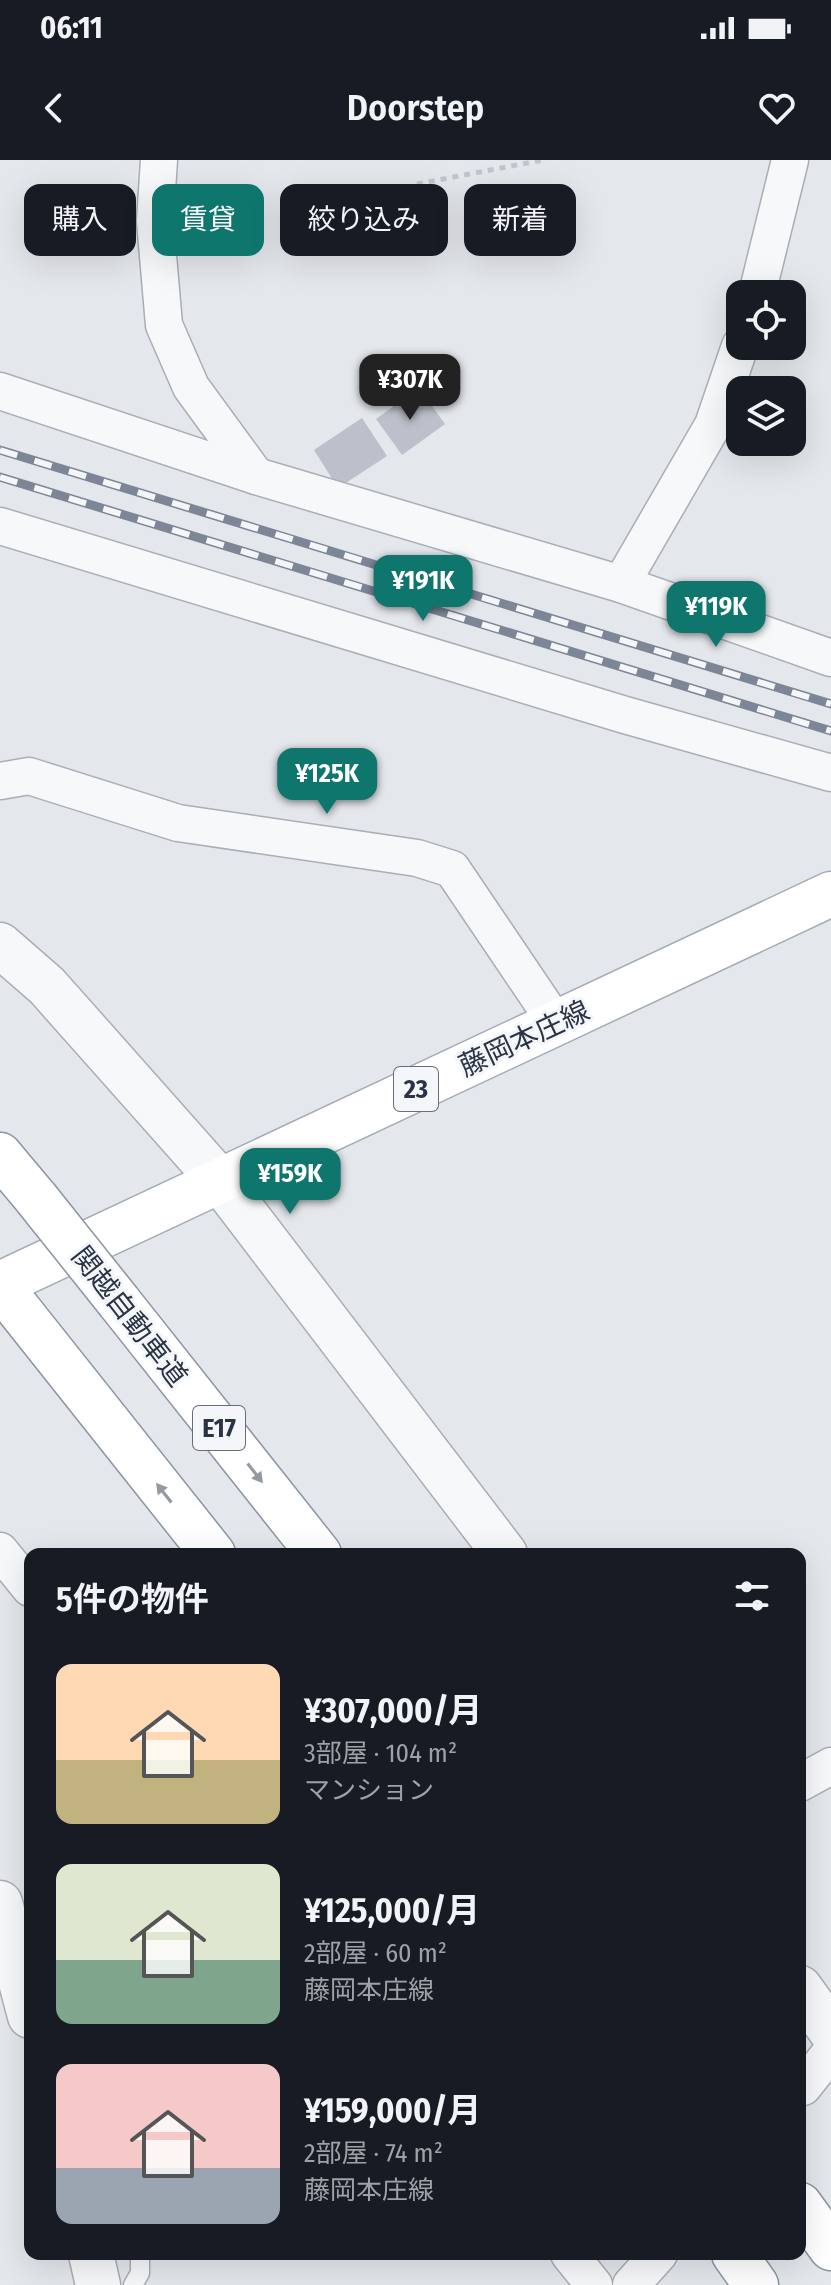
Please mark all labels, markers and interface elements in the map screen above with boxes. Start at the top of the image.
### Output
text: 06:11 [40,10,103,46]
icon: back [32,86,76,130]
text: Doorstep [347,86,484,130]
icon: heart [755,86,799,130]
chip: 購入 [24,184,136,256]
chip: 賃貸 [152,184,264,256]
chip: 絞り込み [280,184,448,256]
chip: 新着 [464,184,576,256]
map controls [726,280,806,456]
button: locate [726,280,806,360]
pin: ¥307K [354,354,466,422]
text: ¥307K [377,364,443,395]
button: layers [726,376,806,456]
pin: ¥191K [367,555,479,623]
text: ¥191K [392,565,454,596]
pin: ¥119K [660,581,772,649]
text: ¥119K [685,591,747,622]
pin: ¥125K [271,748,383,816]
text: ¥125K [295,758,359,789]
street label: 藤岡本庄線 [454,994,595,1083]
road number: 23 [394,1067,438,1111]
pin: ¥159K [234,1148,346,1216]
text: ¥159K [258,1158,322,1189]
street label: 関越自動車道 [65,1240,194,1393]
road number: E17 [193,1406,245,1450]
one-way arrow [246,1463,262,1483]
one-way arrow [157,1483,173,1503]
icon: filters [730,1574,774,1618]
text: 5件の物件 [56,1579,209,1620]
text: ¥307,000/月 [304,1690,483,1731]
icon: home [120,1696,216,1792]
text: 3部屋 · 104 m² [304,1738,457,1769]
text: マンション [304,1775,434,1806]
text: ¥125,000/月 [304,1890,480,1931]
icon: home [120,1896,216,1992]
text: 2部屋 · 60 m² [304,1938,447,1969]
text: 藤岡本庄線 [304,1975,434,2006]
text: ¥159,000/月 [304,2090,482,2131]
icon: home [120,2096,216,2192]
text: 2部屋 · 74 m² [304,2138,443,2169]
text: 藤岡本庄線 [304,2175,434,2206]

